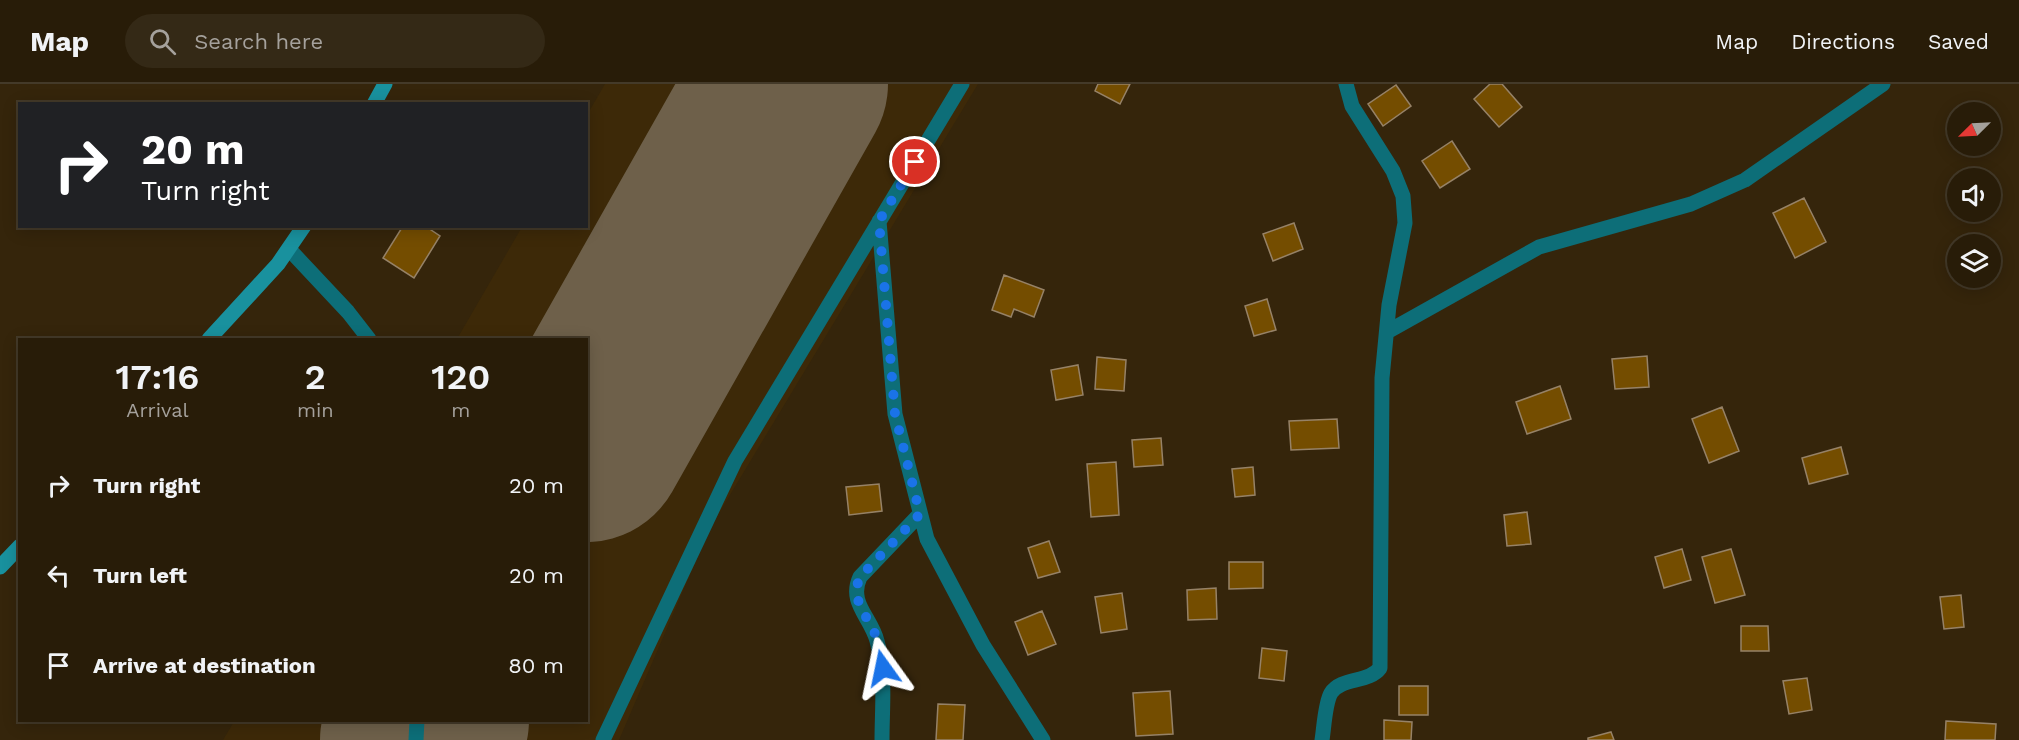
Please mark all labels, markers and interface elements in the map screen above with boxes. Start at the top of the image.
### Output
search box [125,14,545,68]
text: Map [30,25,89,58]
icon: search [146,25,179,58]
text: Search here [194,29,323,54]
text: Map [1715,29,1758,54]
text: Directions [1791,29,1895,54]
text: Saved [1928,29,1989,54]
north arrow [1947,102,2001,156]
map controls [1947,102,2001,288]
text: 20 m [141,125,245,174]
icon: right [42,126,120,204]
pin [889,136,940,187]
icon: arrive [898,145,931,178]
button: sound [1947,168,2001,222]
text: Turn right [141,175,270,207]
button: layers [1947,234,2001,288]
text: 17:16 [116,356,199,398]
text: 2 [305,356,326,398]
text: 120 [431,356,490,398]
text: Arrival [126,398,189,422]
text: min [297,398,334,422]
text: m [451,398,470,422]
icon: right [42,469,75,502]
text: Turn right [93,473,200,498]
text: 20 m [509,473,564,498]
icon: left [42,559,75,592]
text: Turn left [93,563,187,588]
text: 20 m [509,563,564,588]
position arrow [851,636,915,700]
icon: arrive [42,649,75,682]
text: Arrive at destination [93,653,316,678]
text: 80 m [508,653,564,678]

